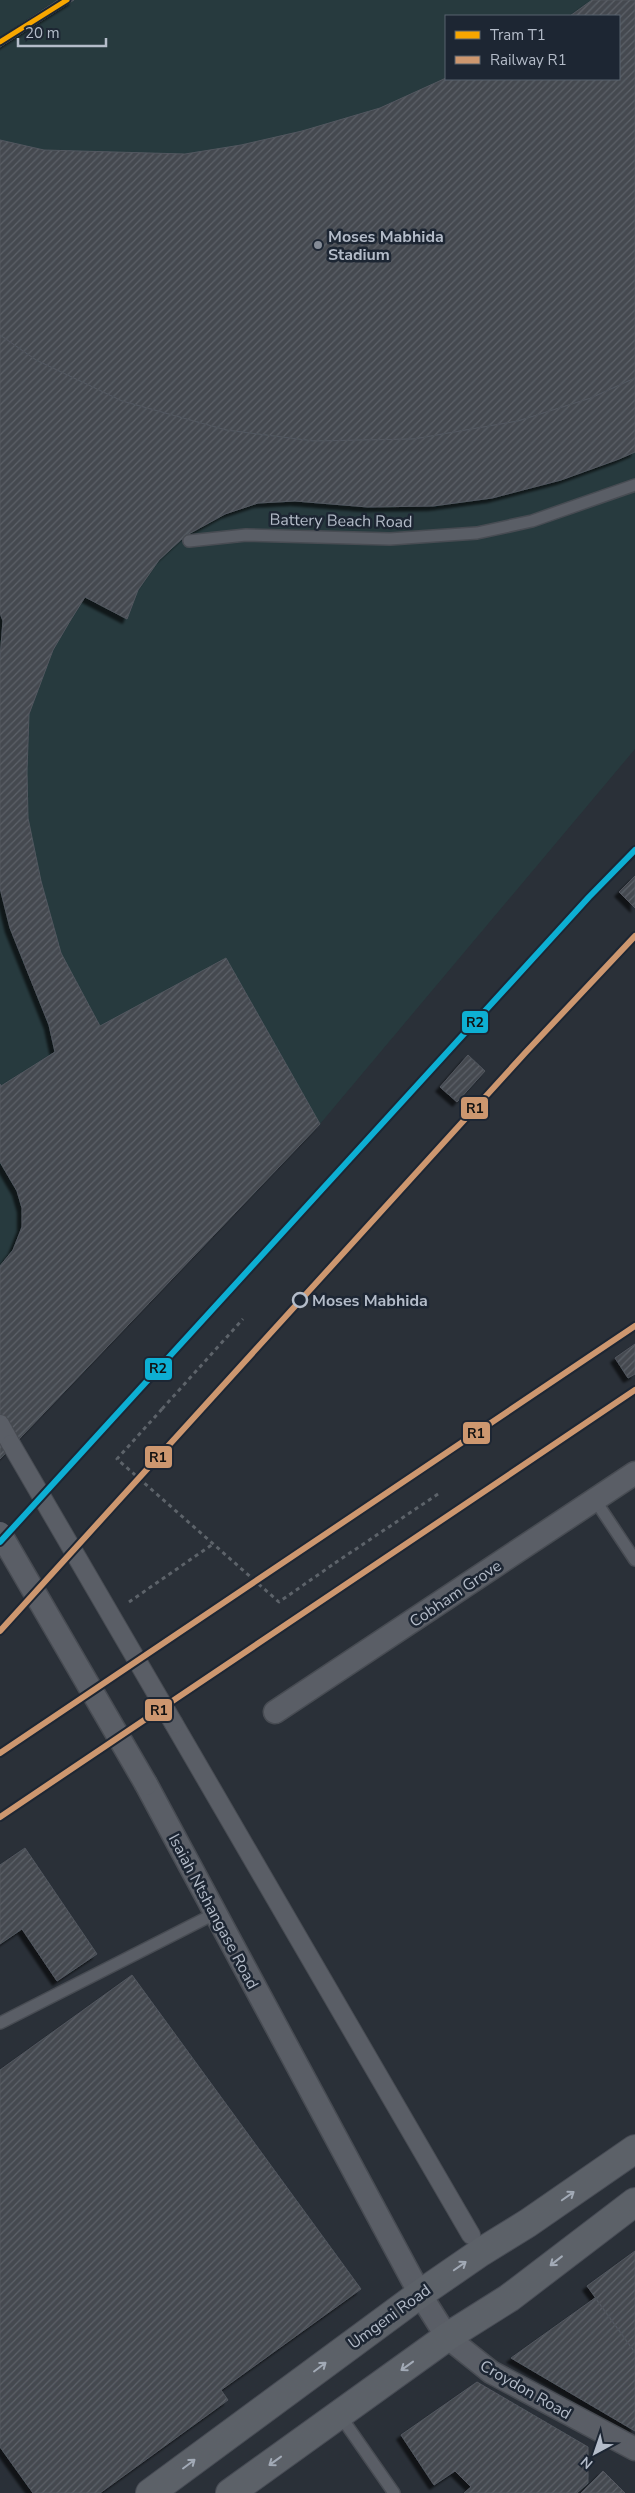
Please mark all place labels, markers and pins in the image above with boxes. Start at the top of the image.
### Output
place label: Moses Mabhida Stadium [328,226,444,266]
marker: Moses Mabhida Stadium [312,239,324,251]
place label: Moses Mabhida [312,1290,428,1312]
marker: Moses Mabhida [292,1292,308,1308]

